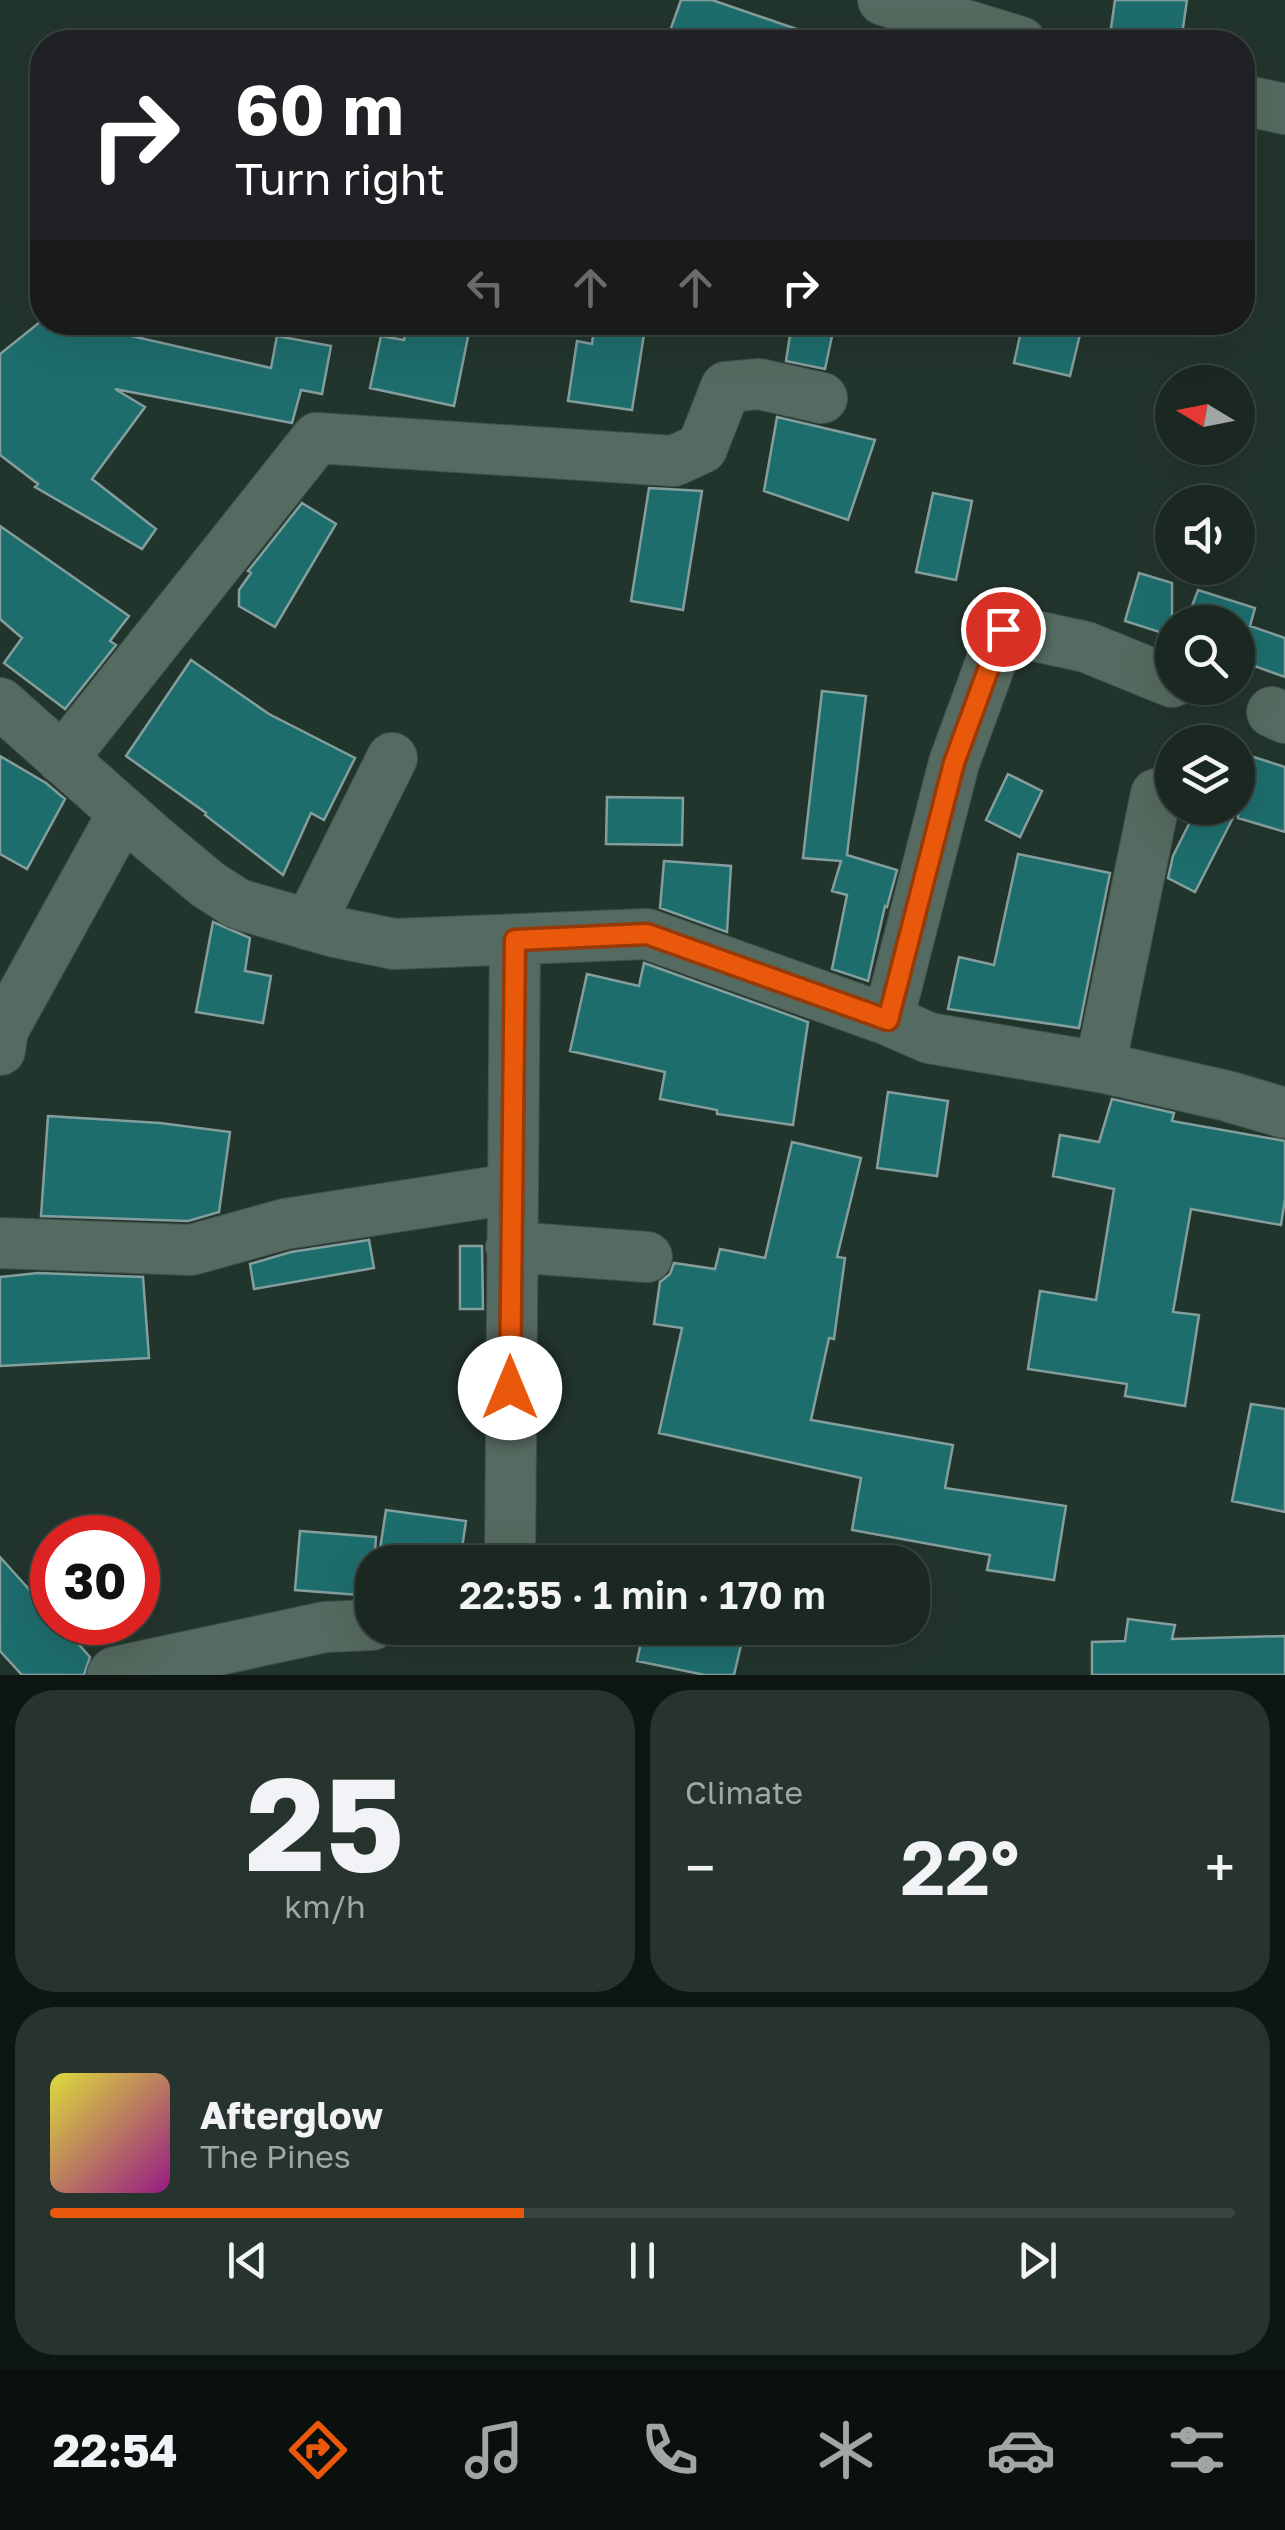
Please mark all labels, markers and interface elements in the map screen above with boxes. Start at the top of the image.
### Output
text: 60 m [235,66,404,150]
icon: right [70,70,200,200]
text: Turn right [235,151,445,205]
icon: left [458,260,513,315]
icon: ahead [563,260,618,315]
icon: ahead [668,260,723,315]
icon: right [773,260,828,315]
north arrow [1155,365,1255,465]
map controls [1155,365,1255,825]
button: sound [1155,485,1255,585]
pin [961,587,1046,672]
icon: arrive [976,602,1031,657]
button: search [1155,605,1255,705]
button: layers [1155,725,1255,825]
position arrow [458,1336,562,1440]
speed limit sign: 30 [30,1515,160,1645]
text: 22:55 · 1 min · 170 m [459,1572,826,1617]
text: 25 [246,1744,404,1900]
text: Climate [685,1773,803,1811]
text: 22° [900,1821,1020,1912]
text: − [685,1834,715,1900]
text: + [1205,1834,1235,1900]
text: km/h [284,1887,366,1925]
text: Afterglow [200,2092,383,2137]
text: The Pines [200,2137,351,2175]
icon: previous [220,2233,275,2288]
icon: pause [615,2233,670,2288]
icon: next [1010,2233,1065,2288]
icon: directions [283,2415,353,2485]
icon: music [459,2415,529,2485]
icon: phone [635,2415,705,2485]
icon: climate [811,2415,881,2485]
icon: car [986,2415,1056,2485]
icon: filters [1162,2415,1232,2485]
text: 22:54 [53,2423,178,2477]

